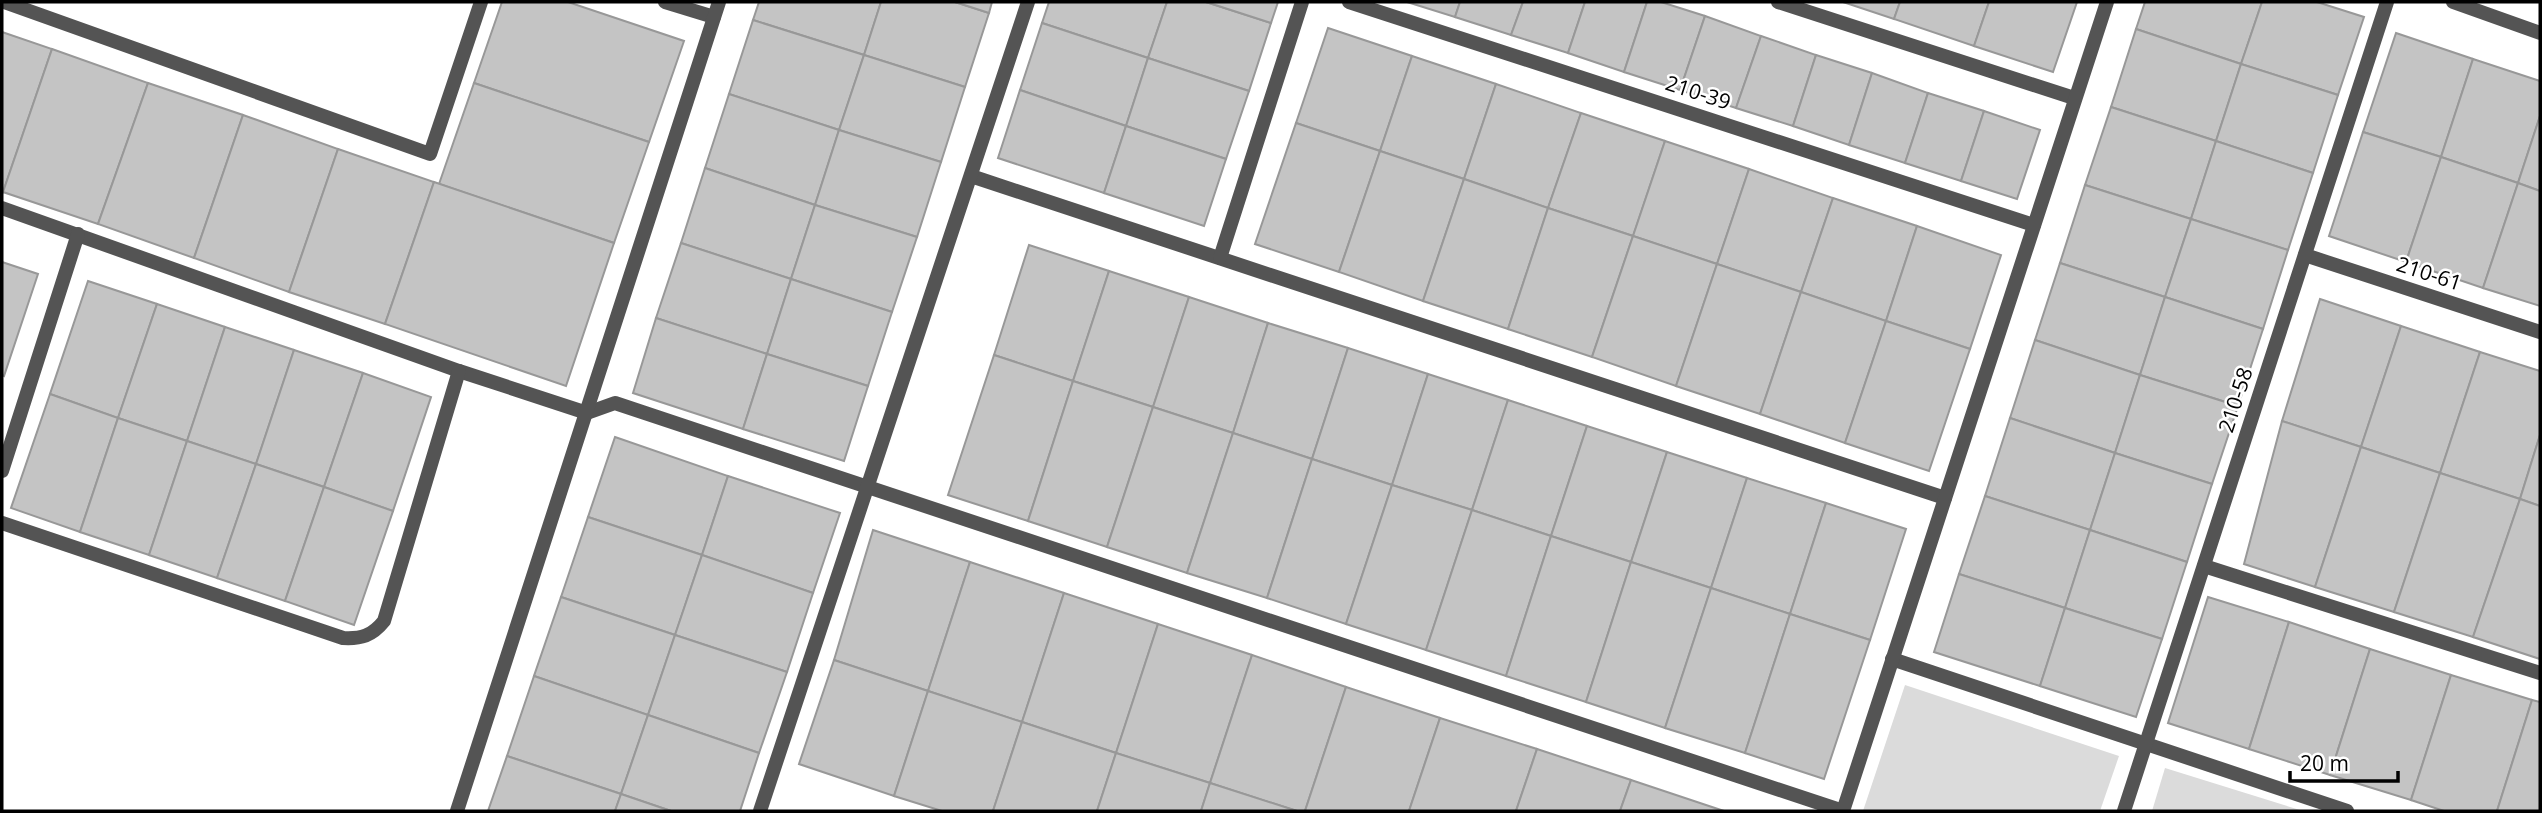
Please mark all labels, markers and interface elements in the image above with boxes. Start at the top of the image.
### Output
street label: 210-39 [1662,68,1734,116]
street label: 210-61 [2393,249,2465,297]
street label: 210-58 [2211,364,2259,436]
scale bar [2290,740,2398,784]
text: 20 m [2300,749,2349,777]

